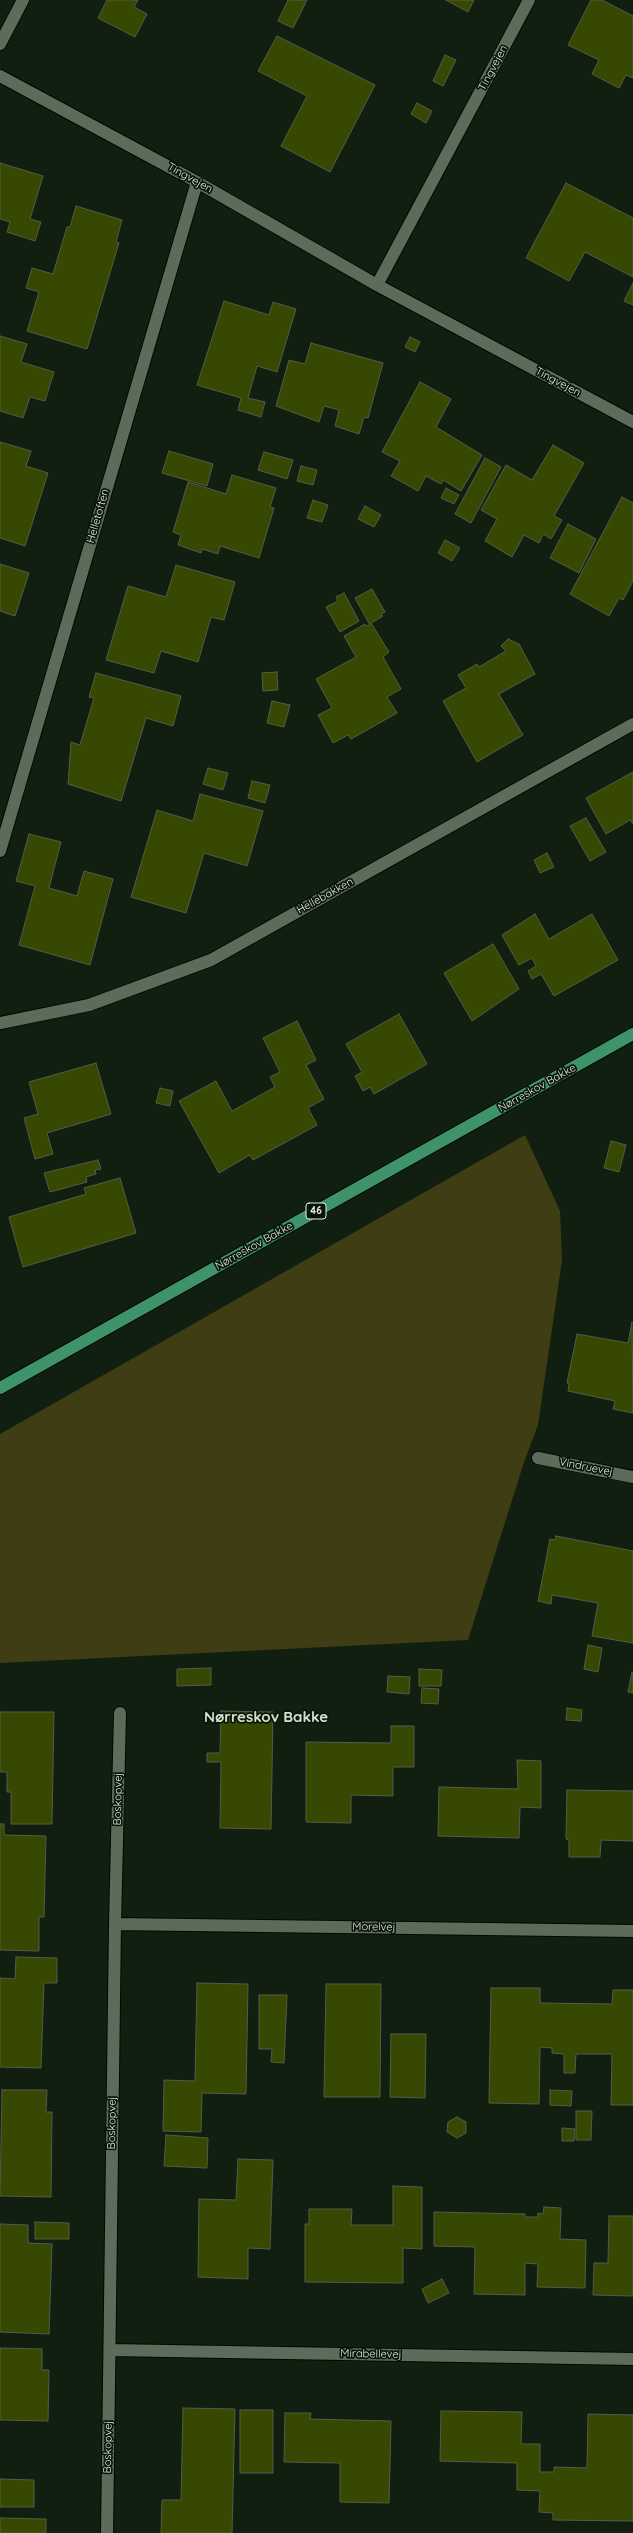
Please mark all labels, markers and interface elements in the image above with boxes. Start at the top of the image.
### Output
street label: Tingvejen [475,43,511,93]
street label: Tingvejen [165,160,215,196]
street label: Tingvejen [533,364,583,400]
street label: Helletoften [84,487,112,545]
street label: Hellebakken [294,875,356,917]
street label: Nørreskov Bakke [496,1061,578,1115]
road number: 46 [306,1203,326,1219]
street label: Nørreskov Bakke [213,1219,295,1273]
street label: Vindruevej [558,1455,614,1479]
district label: Nørreskov Bakke [204,1708,328,1726]
street label: Boskopvej [111,1772,125,1826]
street label: Morelvej [352,1920,396,1934]
street label: Boskopvej [105,2096,119,2150]
street label: Mirabellevej [340,2347,402,2361]
street label: Boskopvej [101,2420,115,2474]

